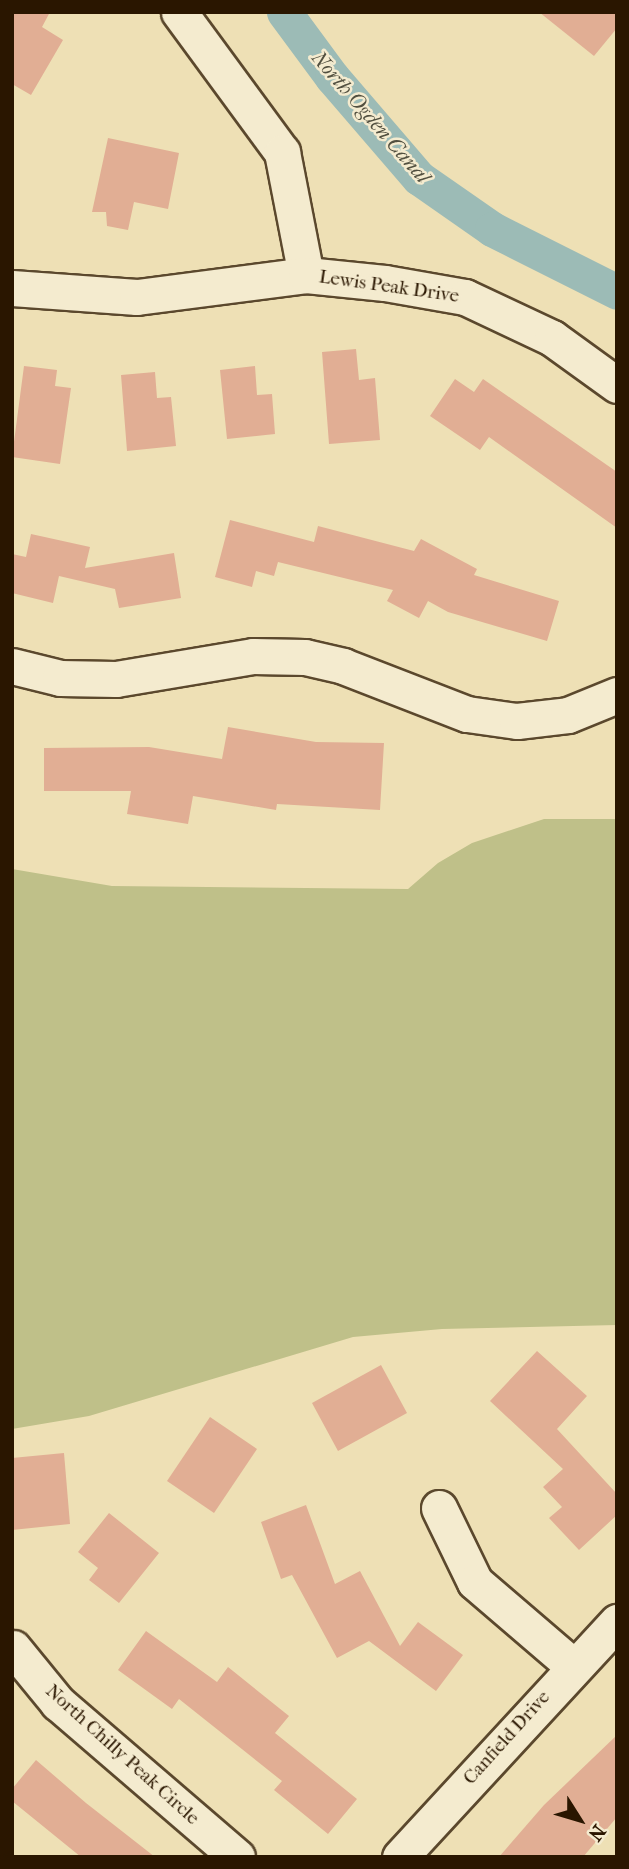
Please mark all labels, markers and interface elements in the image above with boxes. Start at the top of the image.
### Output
water label: North Ogden Canal [307,46,435,188]
street label: Lewis Peak Drive [318,266,460,308]
street label: North Chilly Peak Circle [40,1680,204,1830]
street label: Canfield Drive [459,1686,555,1790]
north arrow [545,1785,615,1855]
text: N [584,1820,610,1845]

